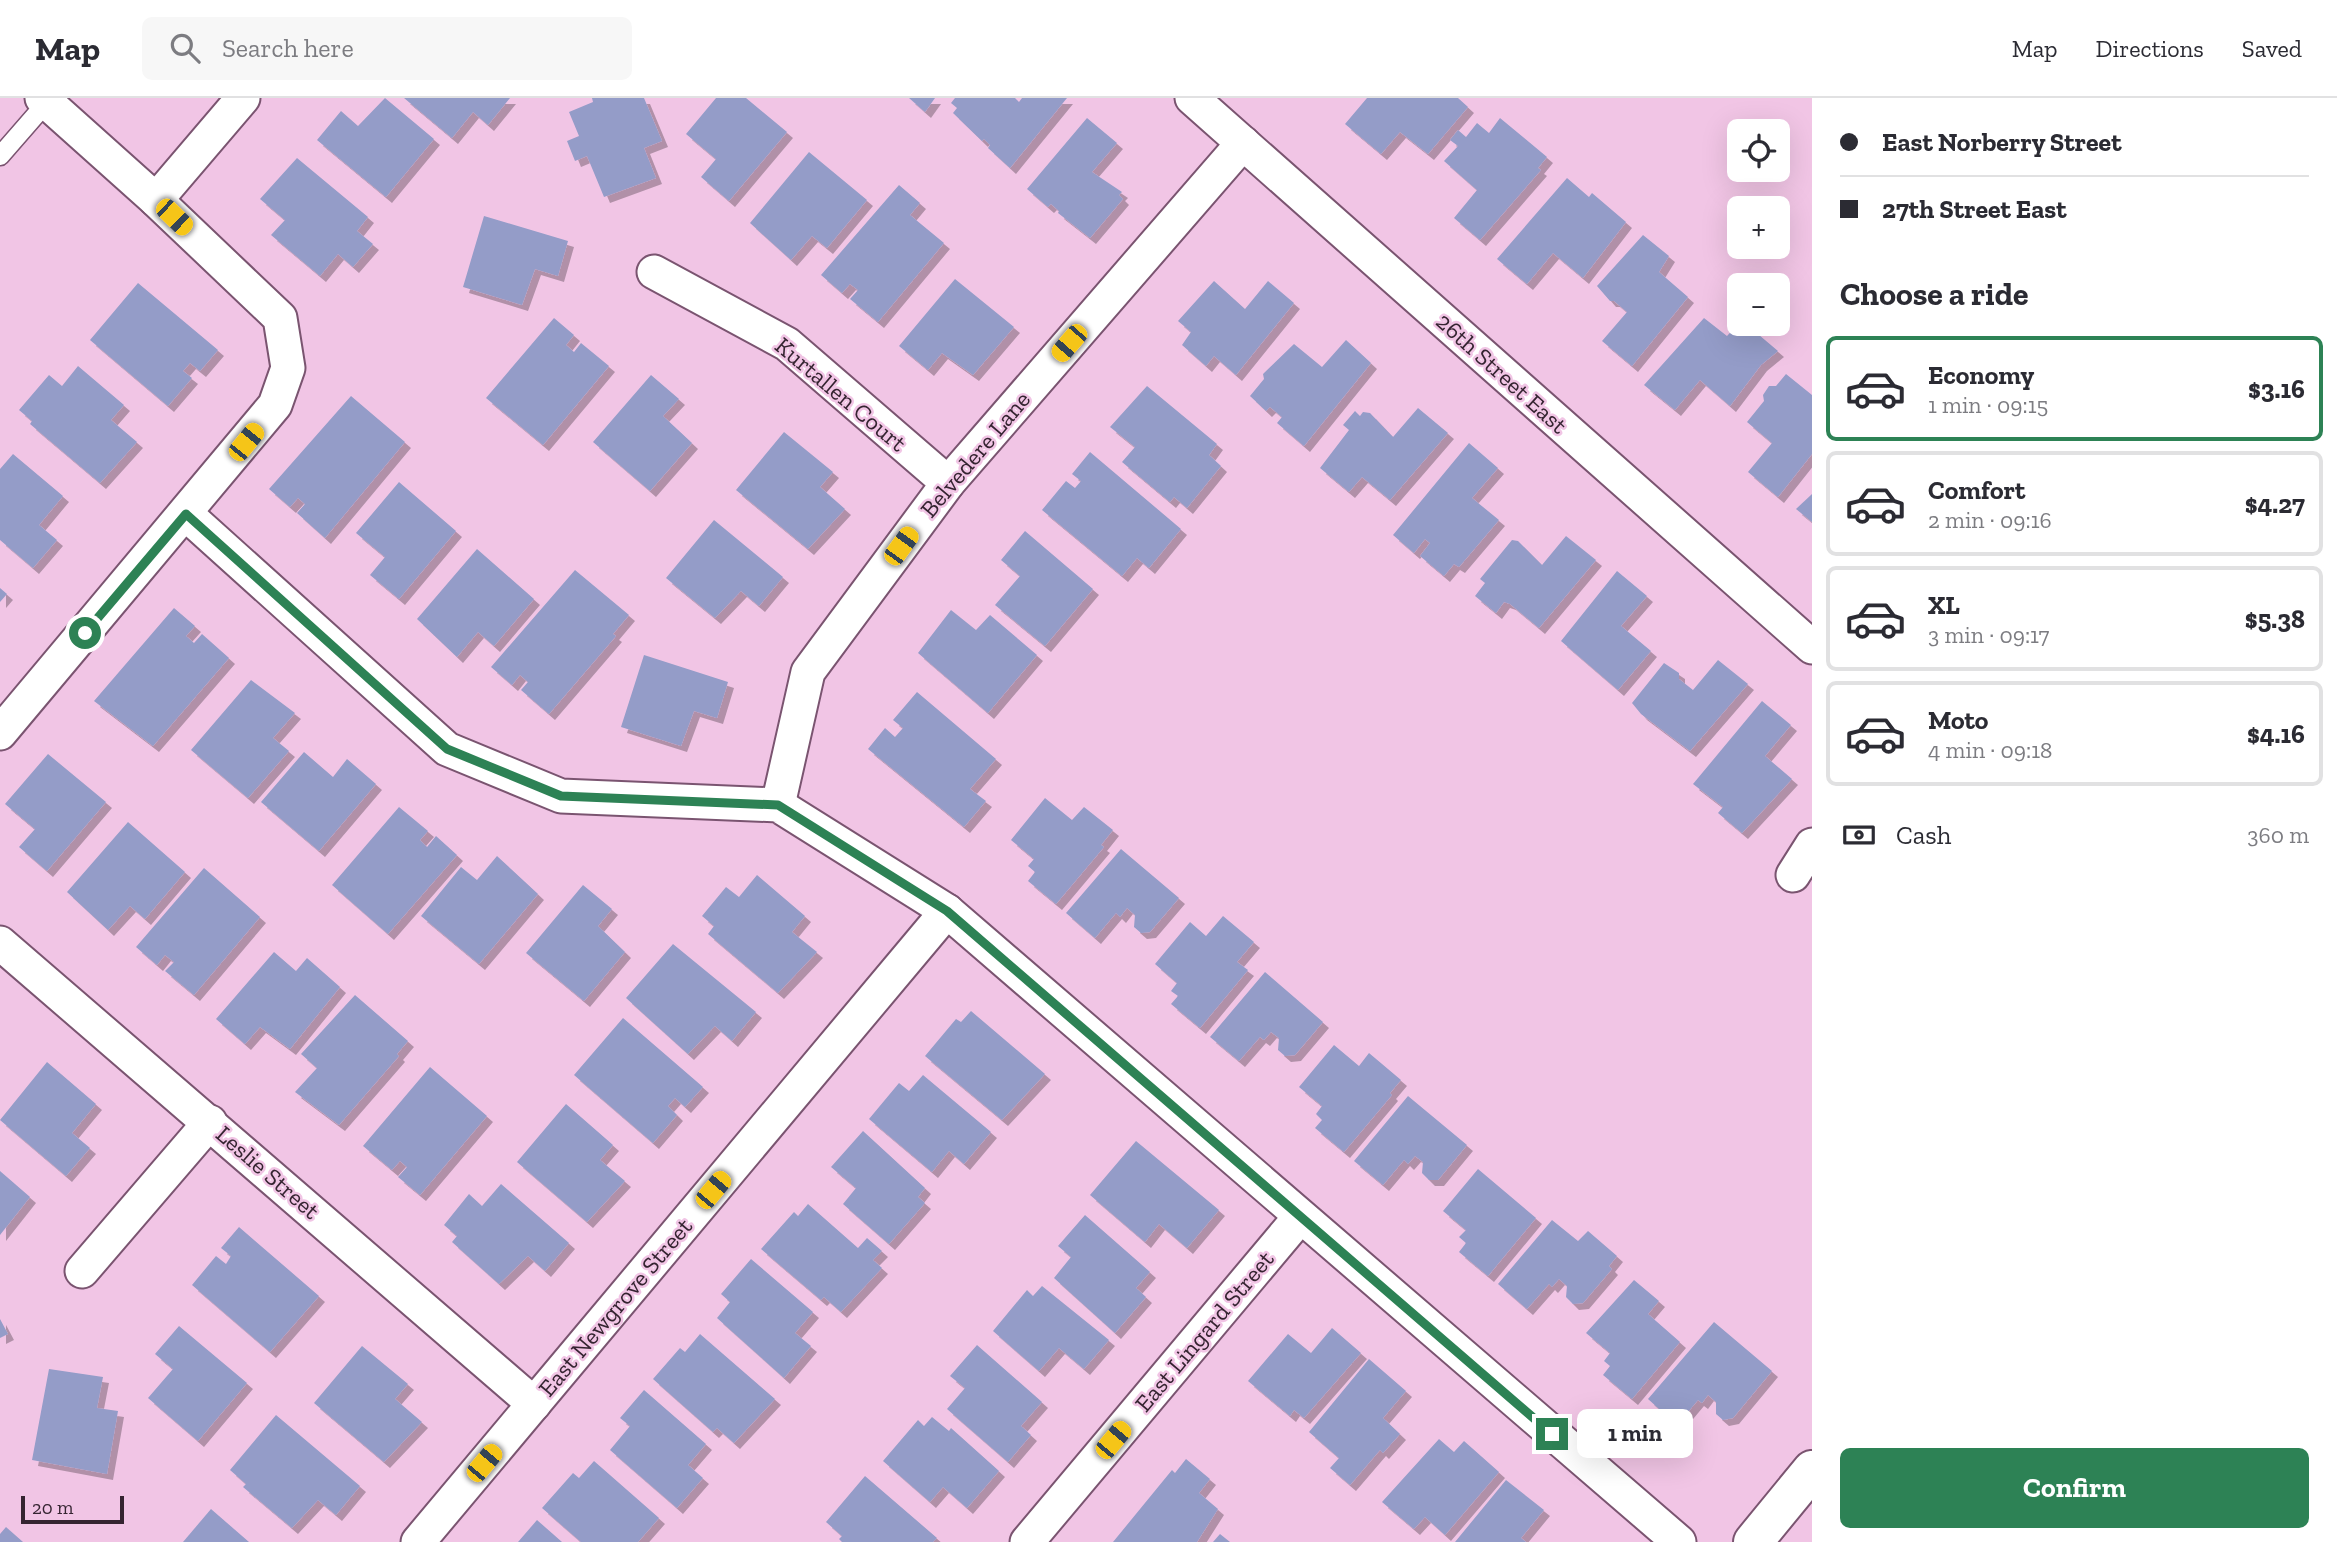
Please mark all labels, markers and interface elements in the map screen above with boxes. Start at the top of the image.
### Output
search box [142,17,632,80]
text: Map [35,29,100,68]
icon: search [166,29,204,67]
text: Search here [222,32,354,64]
text: Map [2012,34,2058,63]
text: Directions [2096,34,2204,63]
text: Saved [2242,34,2302,63]
map controls [1727,119,1790,336]
button: locate [1727,119,1790,182]
text: East Norberry Street [1882,126,2122,158]
text: 27th Street East [1882,193,2067,225]
car [152,195,197,239]
button: + [1727,196,1790,259]
button: − [1727,273,1790,336]
text: Choose a ride [1840,275,2028,313]
street label: 26th Street East [1430,307,1574,440]
car [1048,320,1091,366]
street label: Kurtallen Court [769,331,913,457]
icon: car [1844,357,1907,420]
text: Economy [1928,359,2034,391]
text: $3.16 [2248,373,2305,405]
street label: Belvedere Lane [914,385,1036,523]
text: 1 min · 09:15 [1928,391,2048,419]
car [225,419,268,465]
icon: car [1844,472,1907,535]
text: Comfort [1928,474,2025,506]
text: $4.27 [2245,488,2305,520]
text: 2 min · 09:16 [1928,506,2052,534]
car [881,523,922,569]
icon: car [1844,587,1907,650]
text: XL [1928,589,1960,621]
text: $5.38 [2245,603,2305,635]
route start [69,617,101,649]
text: 3 min · 09:17 [1928,621,2049,649]
icon: car [1844,702,1907,765]
text: Moto [1928,704,1988,736]
text: $4.16 [2247,718,2305,750]
text: 4 min · 09:18 [1928,736,2052,764]
icon: cash [1840,816,1878,854]
text: Cash [1896,819,1951,851]
text: 360 m [2247,821,2309,849]
street label: Leslie Street [210,1119,326,1225]
car [692,1167,735,1213]
street label: East Newgrove Street [532,1212,698,1402]
street label: East Lingard Street [1128,1245,1280,1417]
callout: 1 min [1576,1410,1692,1458]
car [1092,1417,1135,1463]
route end [1536,1418,1568,1450]
text: 1 min [1608,1419,1662,1447]
car [463,1440,506,1486]
button: Confirm [1840,1448,2309,1528]
scale bar [21,1493,124,1525]
text: 20 m [32,1496,73,1519]

